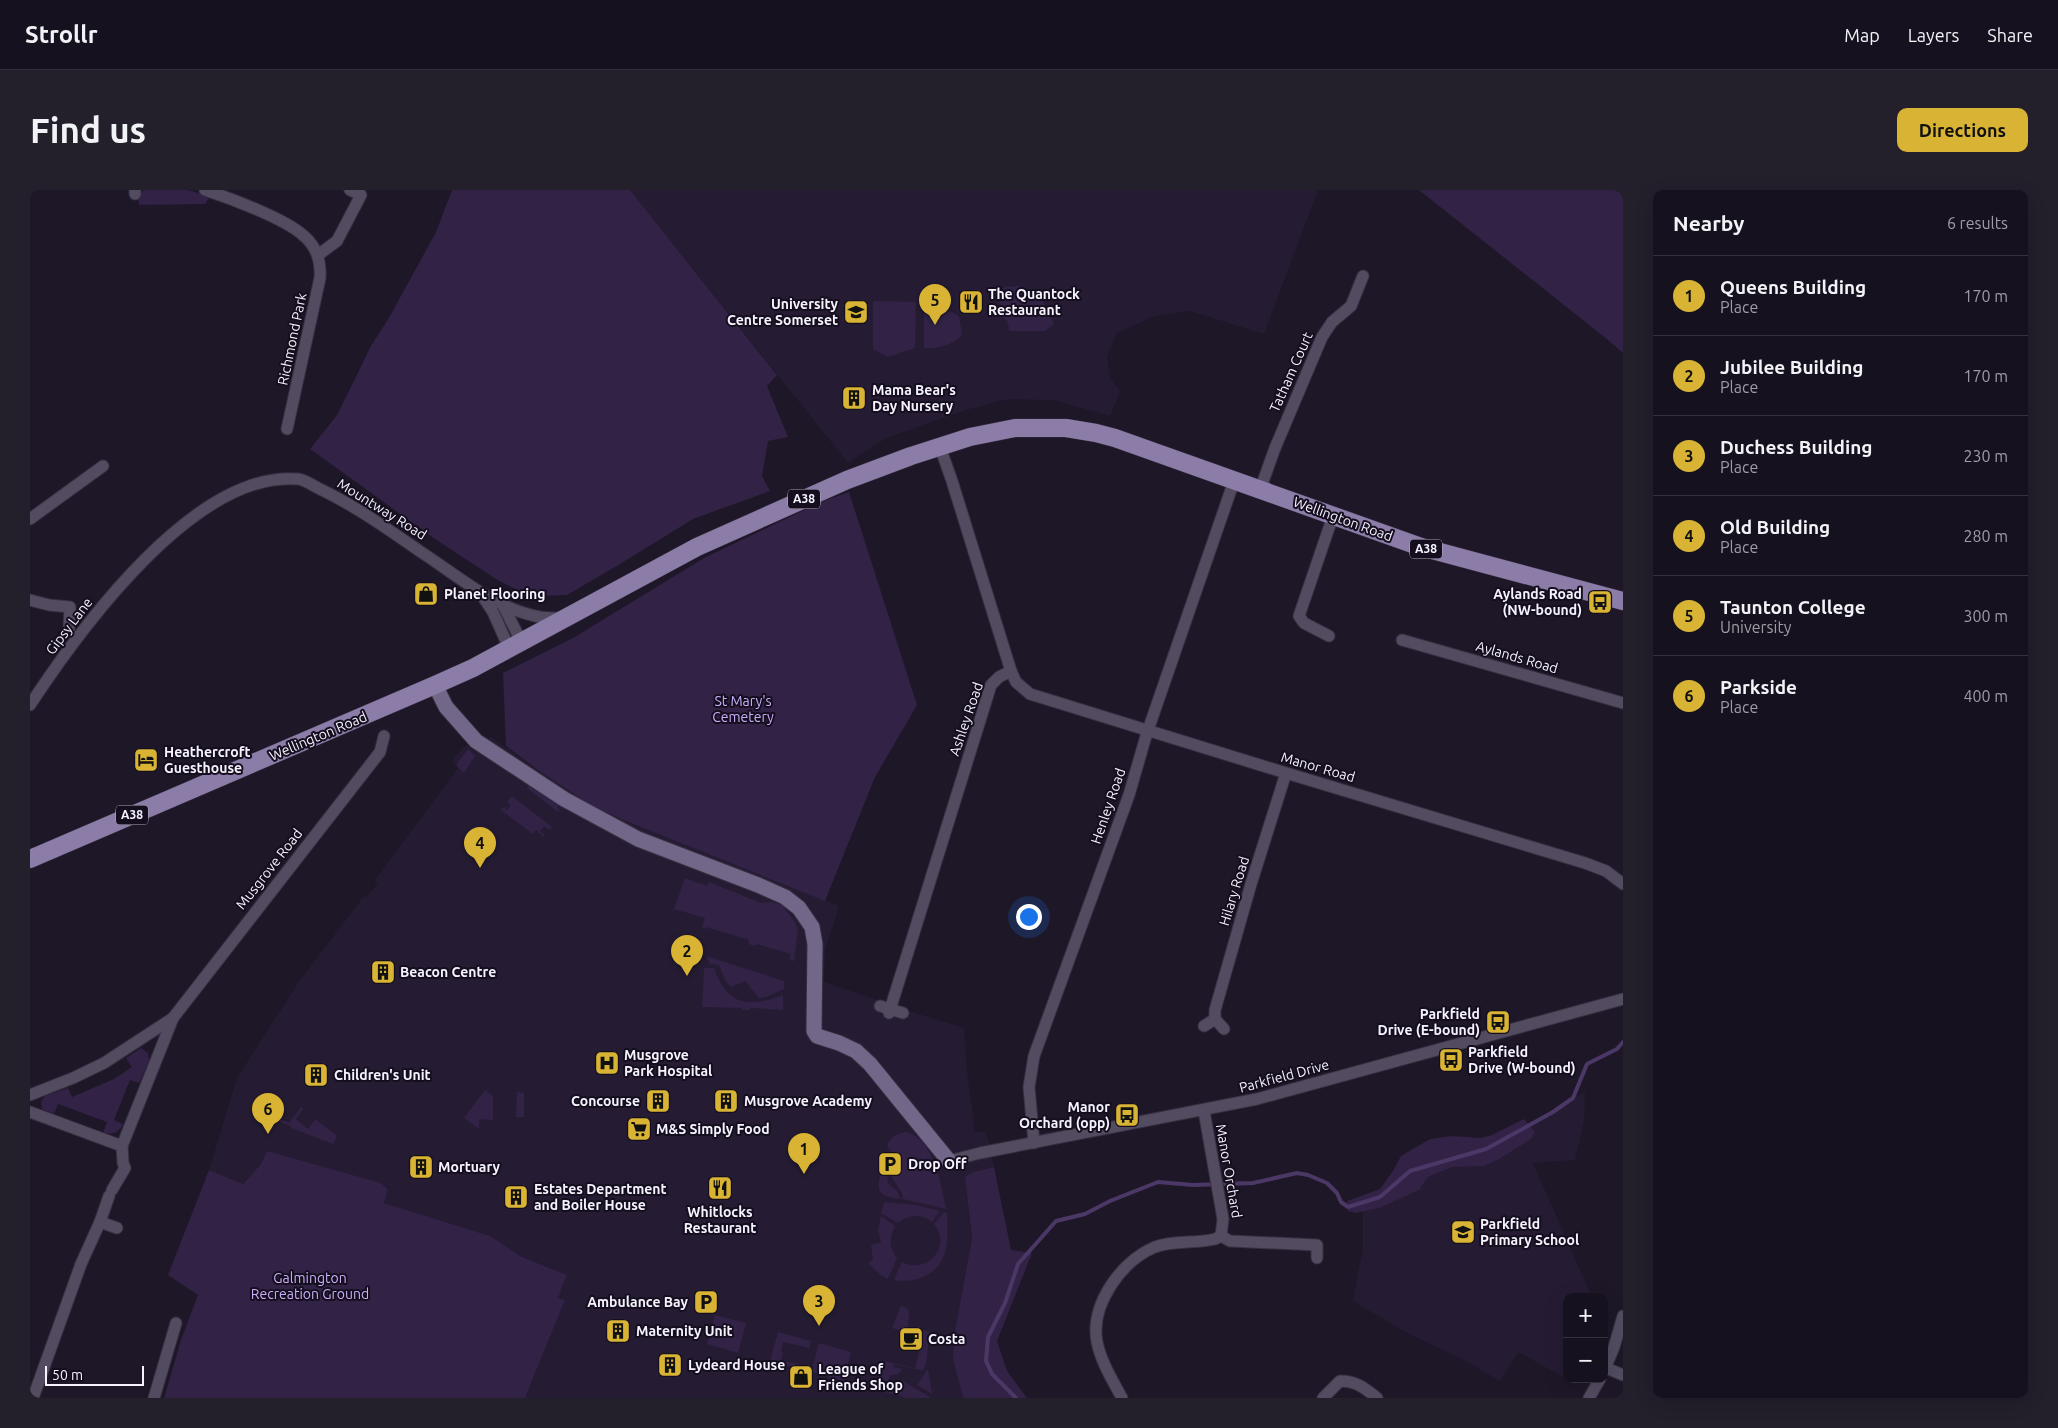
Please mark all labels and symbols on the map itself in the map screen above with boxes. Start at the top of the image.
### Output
pin: 5 [919,284,951,325]
place label: The Quantock Restaurant [988,286,1080,318]
restaurant icon: The Quantock Restaurant [958,289,984,315]
street label: Richmond Park [274,291,310,387]
place label: University Centre Somerset [727,296,839,328]
school or university icon: University Centre Somerset [843,299,869,325]
street label: Tatham Court [1266,329,1316,415]
place label: Mama Bear's Day Nursery [872,382,956,414]
building icon: Mama Bear's Day Nursery [841,385,867,411]
street label: Mountway Road [334,475,430,543]
road number: A38 [788,490,820,508]
street label: Wellington Road [1291,494,1395,544]
road number: A38 [1410,539,1442,558]
shop icon: Planet Flooring [413,581,439,607]
place label: Planet Flooring [444,586,546,602]
place label: Aylands Road (NW-bound) [1493,586,1582,618]
bus stop icon: Aylands Road (NW-bound) [1587,589,1613,615]
street label: Gipsy Lane [42,594,96,658]
street label: Aylands Road [1474,638,1560,676]
street label: Ashley Road [946,680,986,758]
park label: St Mary's Cemetery [712,693,774,725]
street label: Wellington Road [267,708,369,764]
place label: Heathercroft Guesthouse [164,744,251,776]
hotel icon: Heathercroft Guesthouse [133,747,159,773]
street label: Manor Road [1279,749,1357,785]
street label: Henley Road [1088,766,1128,846]
road number: A38 [116,806,148,824]
street label: Musgrove Road [233,826,305,912]
pin: 4 [464,827,496,868]
street label: Hilary Road [1216,854,1252,928]
your location [1016,904,1042,930]
pin: 2 [671,935,703,976]
building icon: Beacon Centre [370,959,396,985]
place label: Beacon Centre [400,964,496,980]
place label: Parkfield Drive (E-bound) [1377,1006,1480,1038]
bus stop icon: Parkfield Drive (E-bound) [1485,1009,1511,1035]
place label: Parkfield Drive (W-bound) [1468,1044,1576,1076]
place label: Musgrove Park Hospital [624,1047,712,1079]
bus stop icon: Parkfield Drive (W-bound) [1438,1047,1464,1073]
hospital icon: Musgrove Park Hospital [594,1050,620,1076]
street label: Parkfield Drive [1237,1056,1331,1096]
building icon: Children's Unit [303,1062,329,1088]
place label: Children's Unit [334,1067,431,1083]
building icon: Concourse [645,1088,671,1114]
building icon: Musgrove Academy [713,1088,739,1114]
pin: 6 [252,1093,284,1134]
place label: Concourse [571,1093,640,1109]
place label: Musgrove Academy [744,1093,873,1109]
place label: Manor Orchard (opp) [1019,1099,1110,1131]
bus stop icon: Manor Orchard (opp) [1114,1102,1140,1128]
supermarket icon: M&S Simply Food [626,1116,652,1142]
place label: M&S Simply Food [656,1121,770,1137]
street label: Manor Orchard [1213,1123,1245,1219]
pin: 1 [788,1133,820,1174]
parking icon: Drop Off [877,1151,903,1177]
building icon: Mortuary [408,1154,434,1180]
place label: Drop Off [908,1156,967,1172]
place label: Mortuary [438,1159,501,1175]
restaurant icon: Whitlocks Restaurant [707,1175,733,1201]
place label: Estates Department and Boiler House [534,1181,667,1213]
building icon: Estates Department and Boiler House [503,1184,529,1210]
place label: Whitlocks Restaurant [684,1204,756,1236]
place label: Parkfield Primary School [1480,1216,1579,1248]
school or university icon: Parkfield Primary School [1450,1219,1476,1245]
park label: Galmington Recreation Ground [251,1270,369,1302]
pin: 3 [803,1285,835,1326]
parking icon: Ambulance Bay [693,1289,719,1315]
place label: Ambulance Bay [587,1294,689,1310]
building icon: Maternity Unit [605,1318,631,1344]
place label: Maternity Unit [636,1323,733,1339]
cafe icon: Costa [898,1326,924,1352]
place label: Costa [928,1331,965,1347]
building icon: Lydeard House [657,1352,683,1378]
place label: Lydeard House [688,1357,785,1373]
place label: League of Friends Shop [818,1361,903,1393]
scale bar [45,1363,144,1386]
shop icon: League of Friends Shop [788,1364,814,1390]

